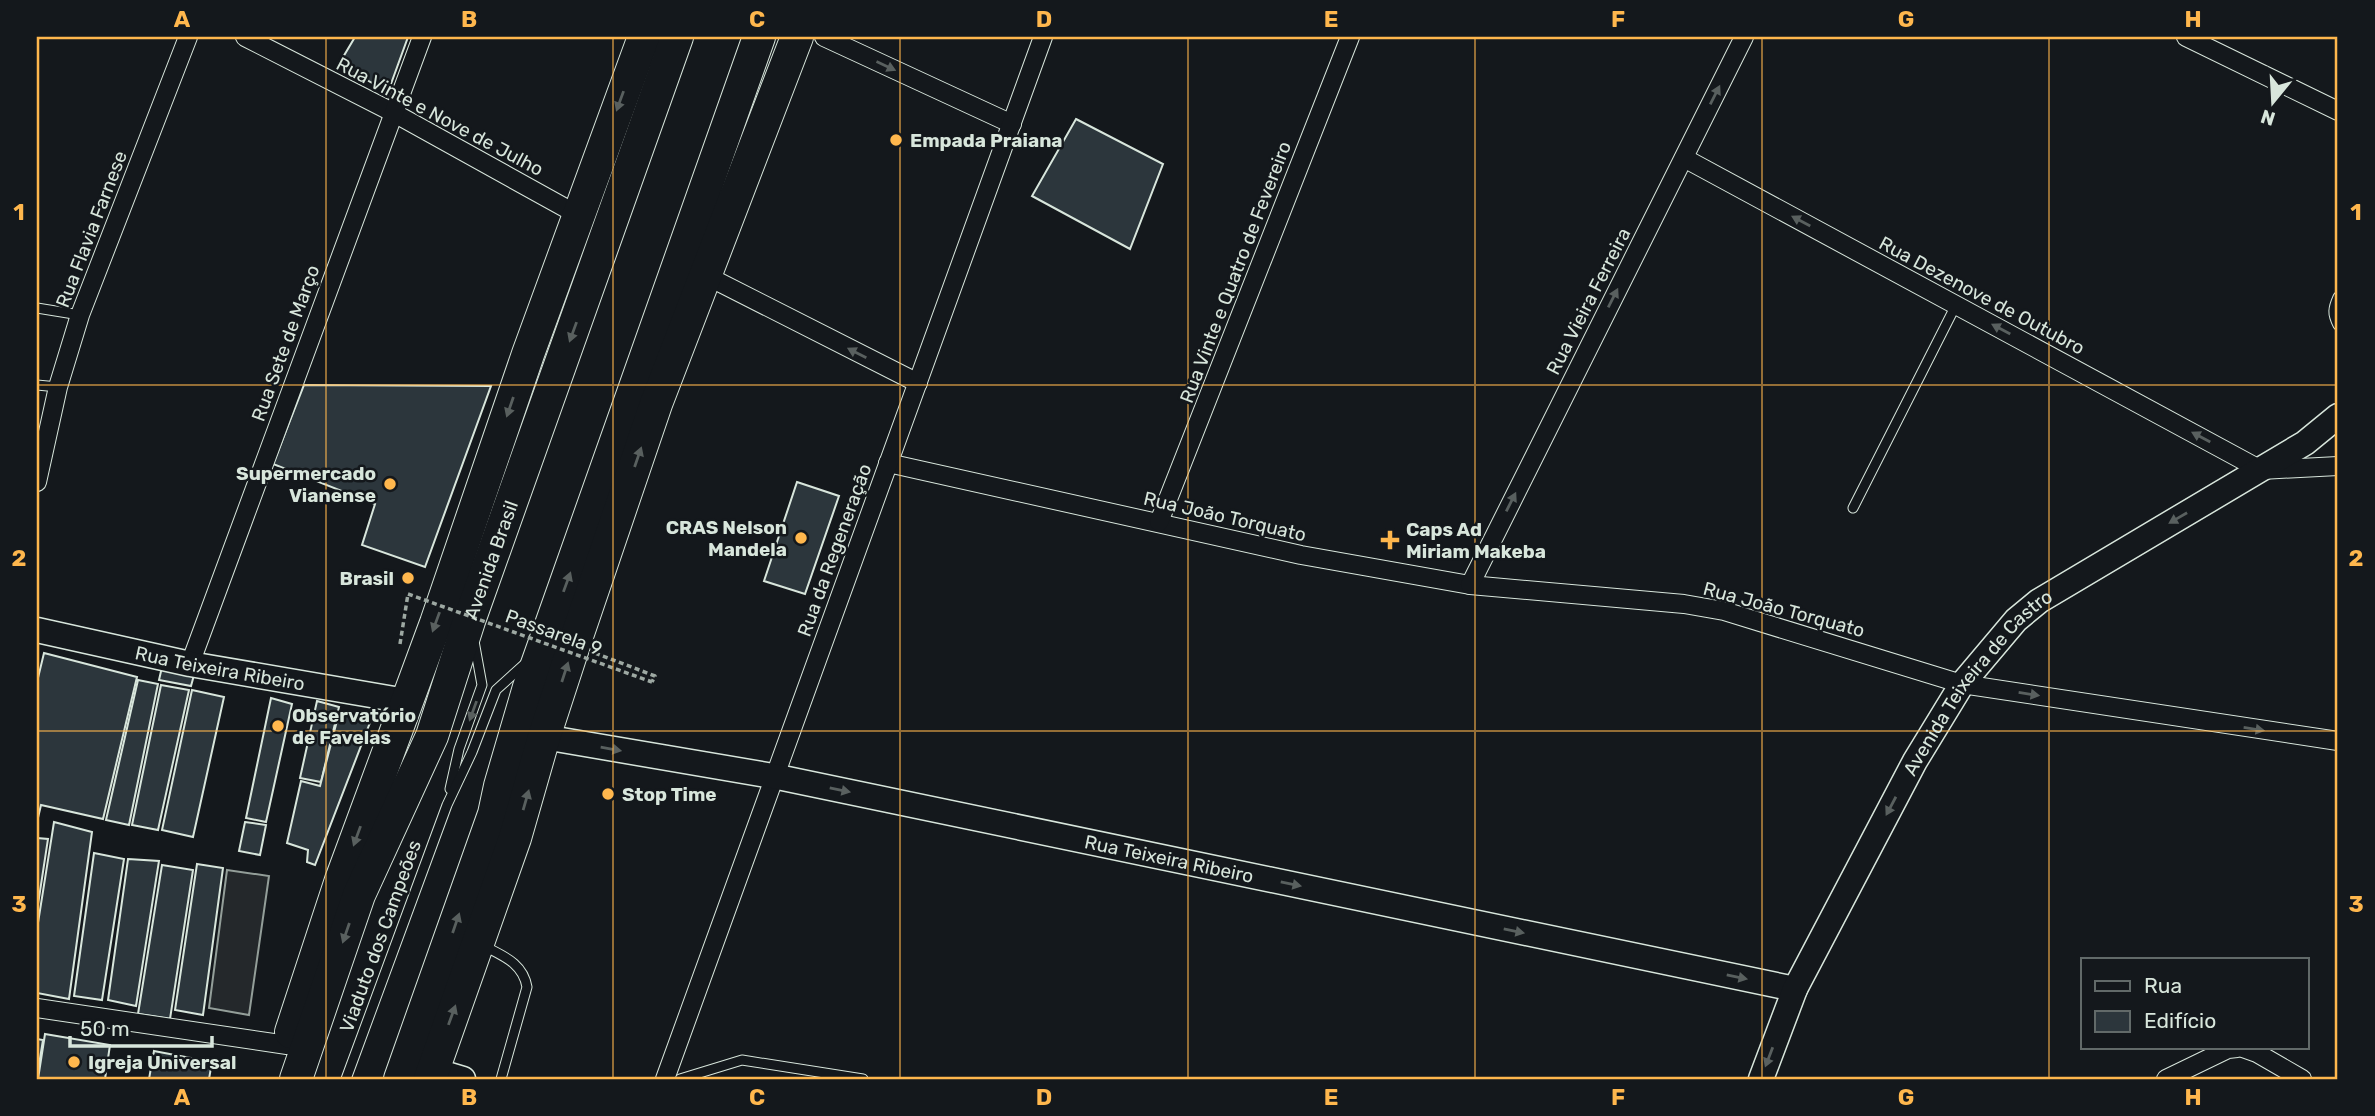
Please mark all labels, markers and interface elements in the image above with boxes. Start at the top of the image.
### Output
text: A [174,5,191,33]
text: B [461,5,477,33]
text: C [749,5,765,33]
text: D [1036,5,1052,33]
text: E [1324,5,1338,33]
text: F [1611,5,1625,33]
text: G [1898,5,1914,33]
text: H [2184,5,2202,33]
street label: Rua Vinte e Nove de Julho [332,52,547,181]
one-way arrow [876,60,896,71]
north arrow [2238,66,2308,136]
one-way arrow [1710,85,1721,105]
one-way arrow [614,90,625,111]
text: N [2258,105,2278,131]
place label: Empada Praiana [910,129,1063,152]
marker: Empada Praiana [888,132,904,148]
street label: Rua Vinte e Quatro de Fevereiro [1175,138,1296,406]
street label: Rua Flavia Farnese [51,148,132,311]
text: 1 [13,198,25,226]
text: 1 [2350,198,2362,226]
one-way arrow [1791,216,1811,227]
street label: Rua Vieira Ferreira [1542,224,1635,378]
street label: Rua Dezenove de Outubro [1875,231,2088,359]
street label: Rua Sete de Março [246,262,324,425]
one-way arrow [1608,288,1619,308]
one-way arrow [567,322,578,343]
one-way arrow [1991,324,2011,335]
one-way arrow [847,347,867,358]
one-way arrow [504,397,515,418]
one-way arrow [2191,432,2211,444]
one-way arrow [633,446,644,467]
street label: Rua da Regeneração [793,461,876,640]
place label: Supermercado Vianense [236,462,376,507]
marker: Supermercado Vianense [382,476,398,492]
street label: Rua João Torquato [1141,487,1308,546]
one-way arrow [1506,492,1517,512]
street label: Avenida Brasil [459,498,523,623]
one-way arrow [2168,512,2187,524]
place label: CRAS Nelson Mandela [666,516,787,561]
place label: Caps Ad Miriam Makeba [1406,518,1546,563]
marker: CRAS Nelson Mandela [793,530,809,546]
marker: Caps Ad Miriam Makeba [1380,530,1400,550]
text: 2 [12,544,26,572]
text: 2 [2349,544,2363,572]
place label: Brasil [340,567,394,590]
marker: Brasil [400,570,416,586]
one-way arrow [562,572,573,593]
street label: Rua João Torquato [1701,577,1867,642]
street label: Avenida Teixeira de Castro [1898,585,2057,780]
street label: Passarela 9 [502,604,605,661]
one-way arrow [430,612,441,633]
street label: Rua Teixeira Ribeiro [133,641,306,695]
one-way arrow [560,662,571,683]
one-way arrow [2018,689,2040,700]
one-way arrow [467,700,478,721]
place label: Observatório de Favelas [292,704,416,749]
marker: Observatório de Favelas [270,718,286,734]
one-way arrow [2243,724,2265,735]
one-way arrow [600,744,622,755]
place label: Stop Time [622,783,717,806]
one-way arrow [829,785,851,796]
marker: Stop Time [600,786,616,802]
one-way arrow [521,788,532,810]
one-way arrow [1885,796,1896,816]
one-way arrow [351,825,362,846]
street label: Rua Teixeira Ribeiro [1083,830,1256,888]
street label: Viaduto dos Campeões [335,837,426,1035]
one-way arrow [1280,879,1302,890]
text: 3 [11,890,27,918]
text: 3 [2348,890,2364,918]
one-way arrow [451,912,462,933]
one-way arrow [341,923,351,944]
one-way arrow [1503,925,1525,936]
legend [2081,958,2308,1050]
one-way arrow [1726,972,1748,983]
text: Rua [2144,973,2182,998]
scale bar [70,1004,212,1048]
one-way arrow [447,1004,458,1025]
text: Edifício [2144,1008,2216,1033]
text: 50 m [80,1016,130,1041]
one-way arrow [1763,1047,1774,1068]
place label: Igreja Universal [88,1051,236,1074]
marker: Igreja Universal [66,1054,82,1070]
text: A [174,1083,191,1111]
text: B [461,1083,477,1111]
text: C [749,1083,765,1111]
text: D [1036,1083,1052,1111]
text: E [1324,1083,1338,1111]
text: F [1611,1083,1625,1111]
text: G [1898,1083,1914,1111]
text: H [2184,1083,2202,1111]

